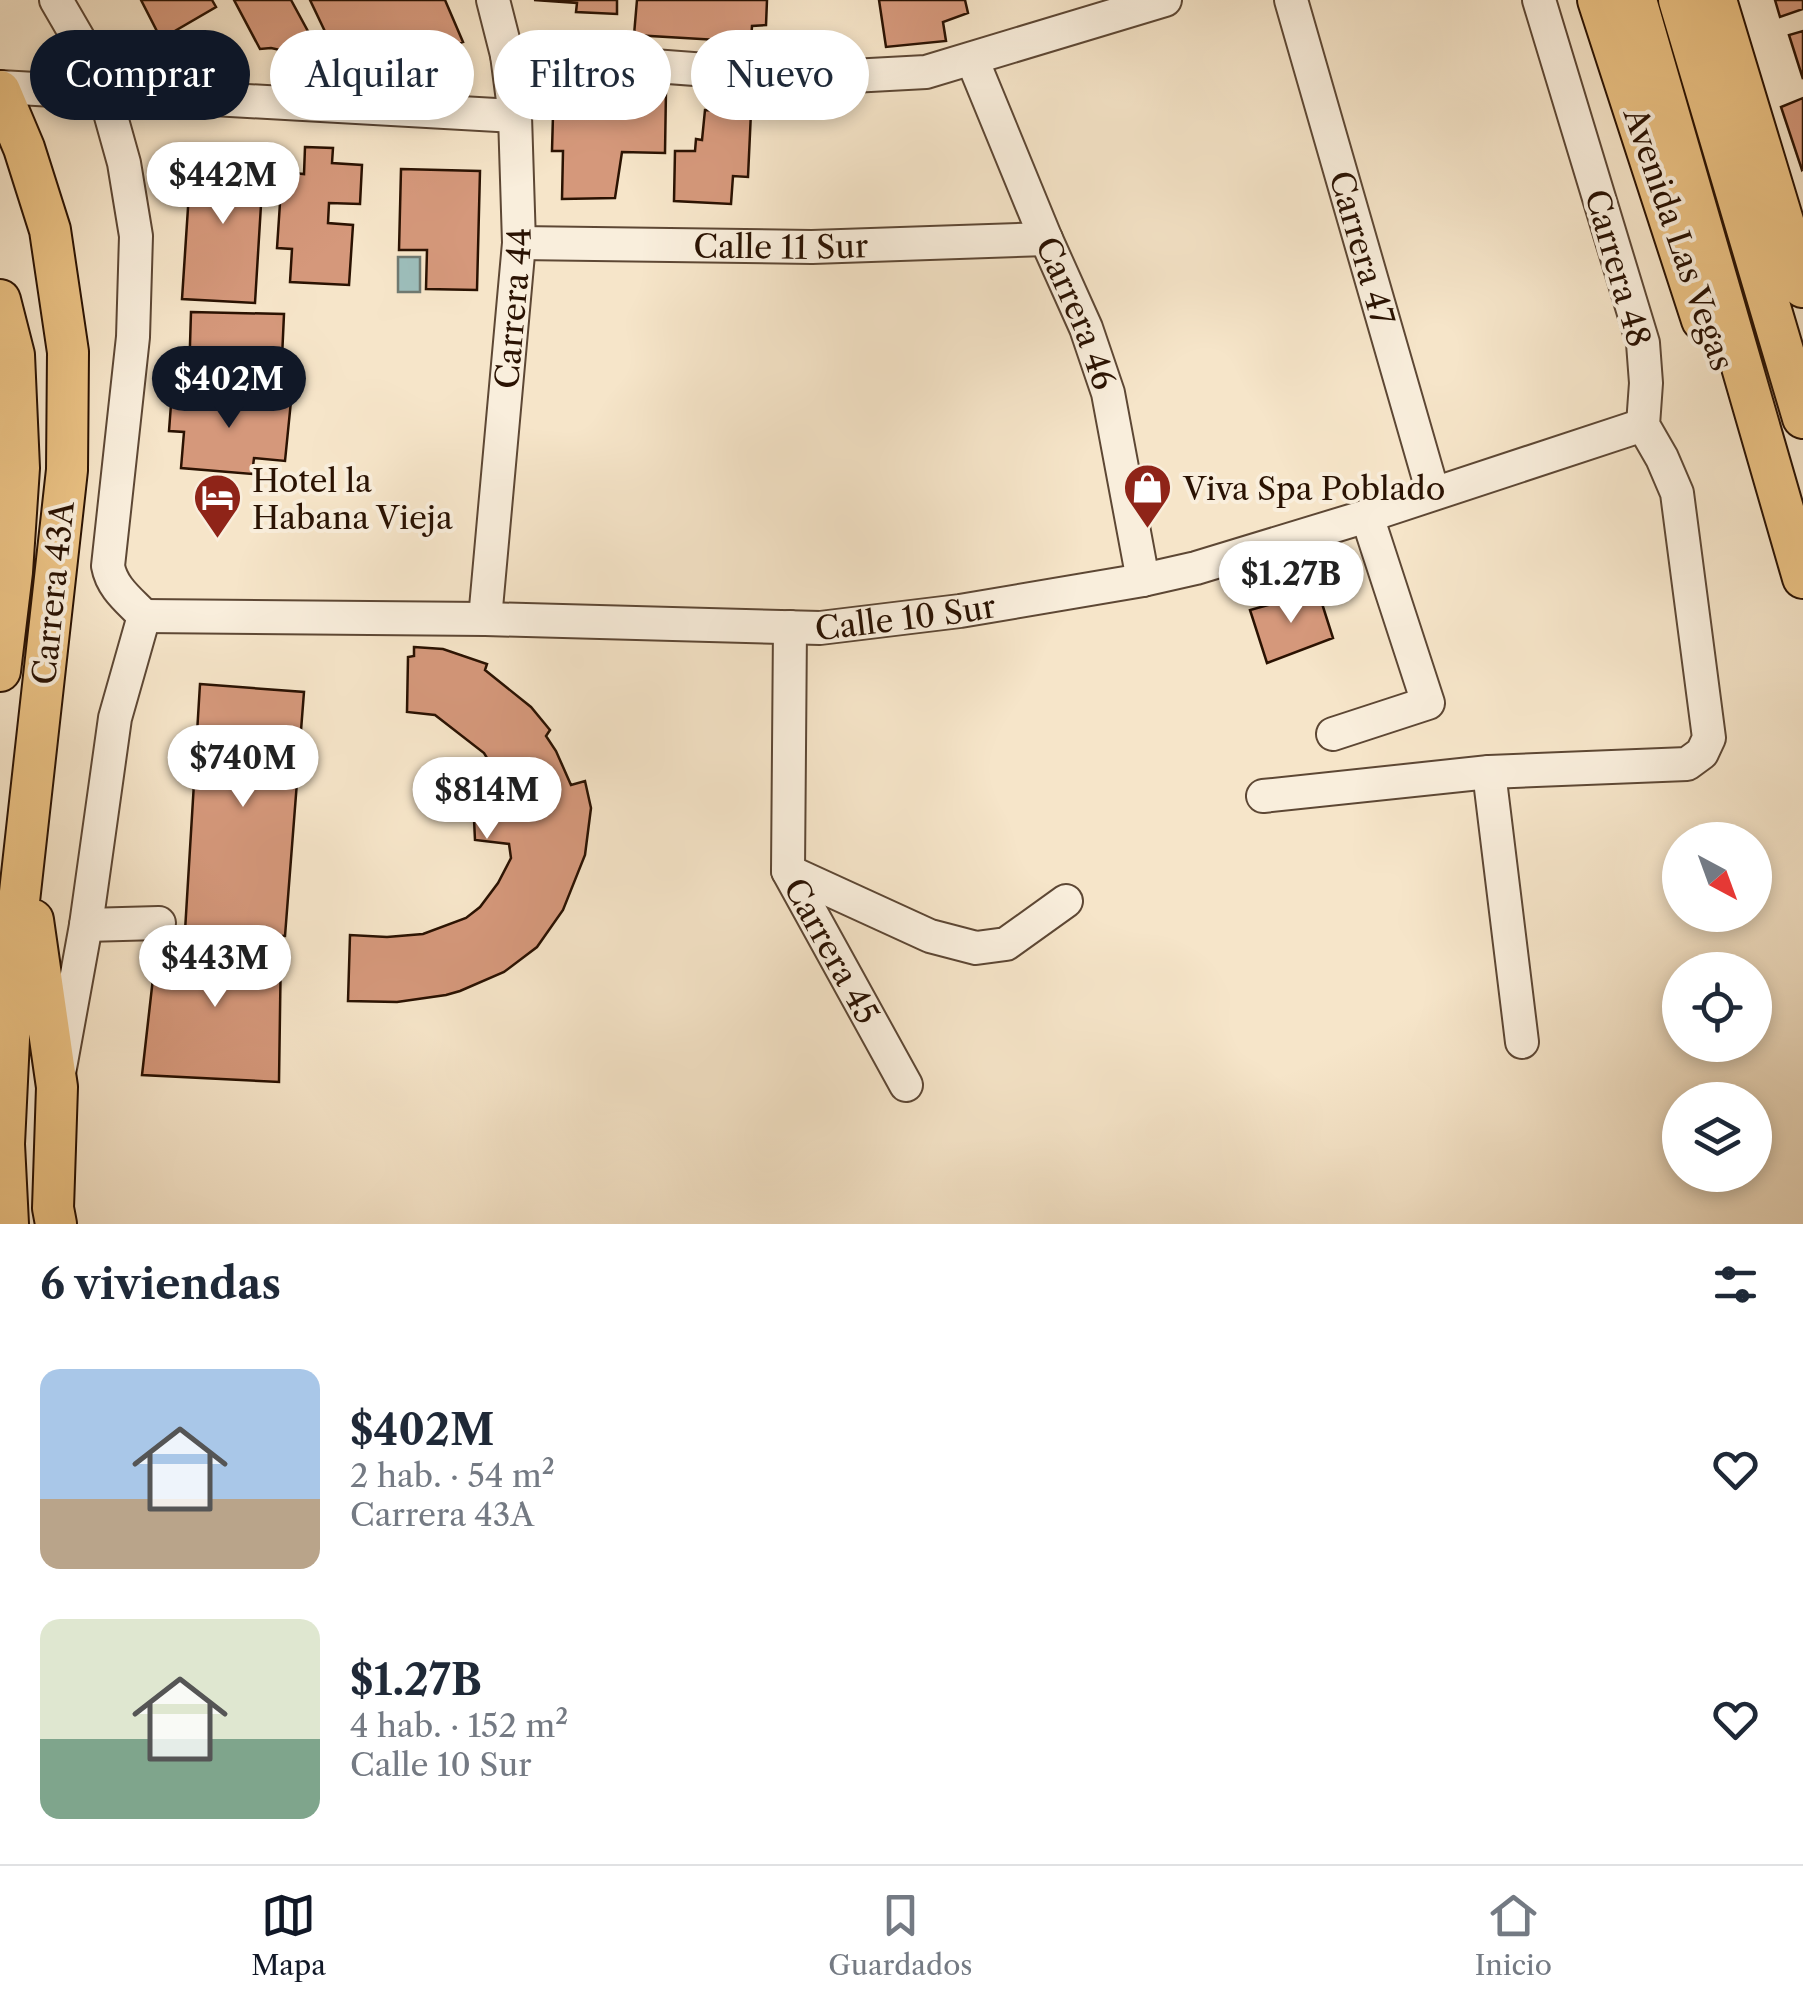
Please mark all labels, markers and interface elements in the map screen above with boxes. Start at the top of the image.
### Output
chip: Comprar [30,30,250,120]
chip: Alquilar [270,30,474,120]
chip: Filtros [494,30,671,120]
chip: Nuevo [691,30,869,120]
street label: Avenida Las Vegas [1615,102,1742,375]
pin: $442M [153,142,293,227]
text: $442M [169,155,277,194]
street label: Carrera 47 [1322,166,1403,330]
street label: Carrera 48 [1577,185,1659,351]
street label: Calle 11 Sur [693,226,870,267]
street label: Carrera 44 [486,227,539,390]
street label: Carrera 46 [1028,231,1125,395]
pin: $402M [159,346,299,431]
text: $402M [174,359,284,398]
place label: Hotel la Habana Vieja [252,461,453,537]
shop icon: Viva Spa Poblado [1122,462,1174,530]
place label: Viva Spa Poblado [1182,469,1445,508]
hotel icon: Hotel la Habana Vieja [191,472,243,540]
street label: Carrera 43A [24,498,82,687]
pin: $1.27B [1210,541,1372,626]
text: $1.27B [1241,554,1341,593]
street label: Calle 10 Sur [813,586,999,648]
pin: $740M [173,725,313,810]
text: $740M [190,738,296,777]
pin: $814M [417,757,557,842]
text: $814M [435,770,539,809]
north arrow [1662,822,1772,932]
map controls [1662,822,1772,1192]
street label: Carrera 45 [776,871,888,1030]
pin: $443M [145,925,285,1010]
text: $443M [161,938,269,977]
button: locate [1662,952,1772,1062]
button: layers [1662,1082,1772,1192]
icon: filters [1708,1257,1763,1312]
text: 6 viviendas [40,1258,281,1310]
text: $402M [350,1404,495,1456]
icon: home [120,1409,240,1529]
icon: heart [1708,1442,1763,1497]
text: 2 hab. · 54 m² [350,1456,555,1495]
text: Carrera 43A [350,1495,534,1534]
text: $1.27B [350,1654,482,1706]
icon: home [120,1659,240,1779]
icon: heart [1708,1692,1763,1747]
text: 4 hab. · 152 m² [350,1706,568,1745]
text: Calle 10 Sur [350,1745,532,1784]
tab: Mapa [251,1888,326,1982]
tab: Guardados [828,1888,973,1982]
tab: Inicio [1475,1888,1552,1982]

